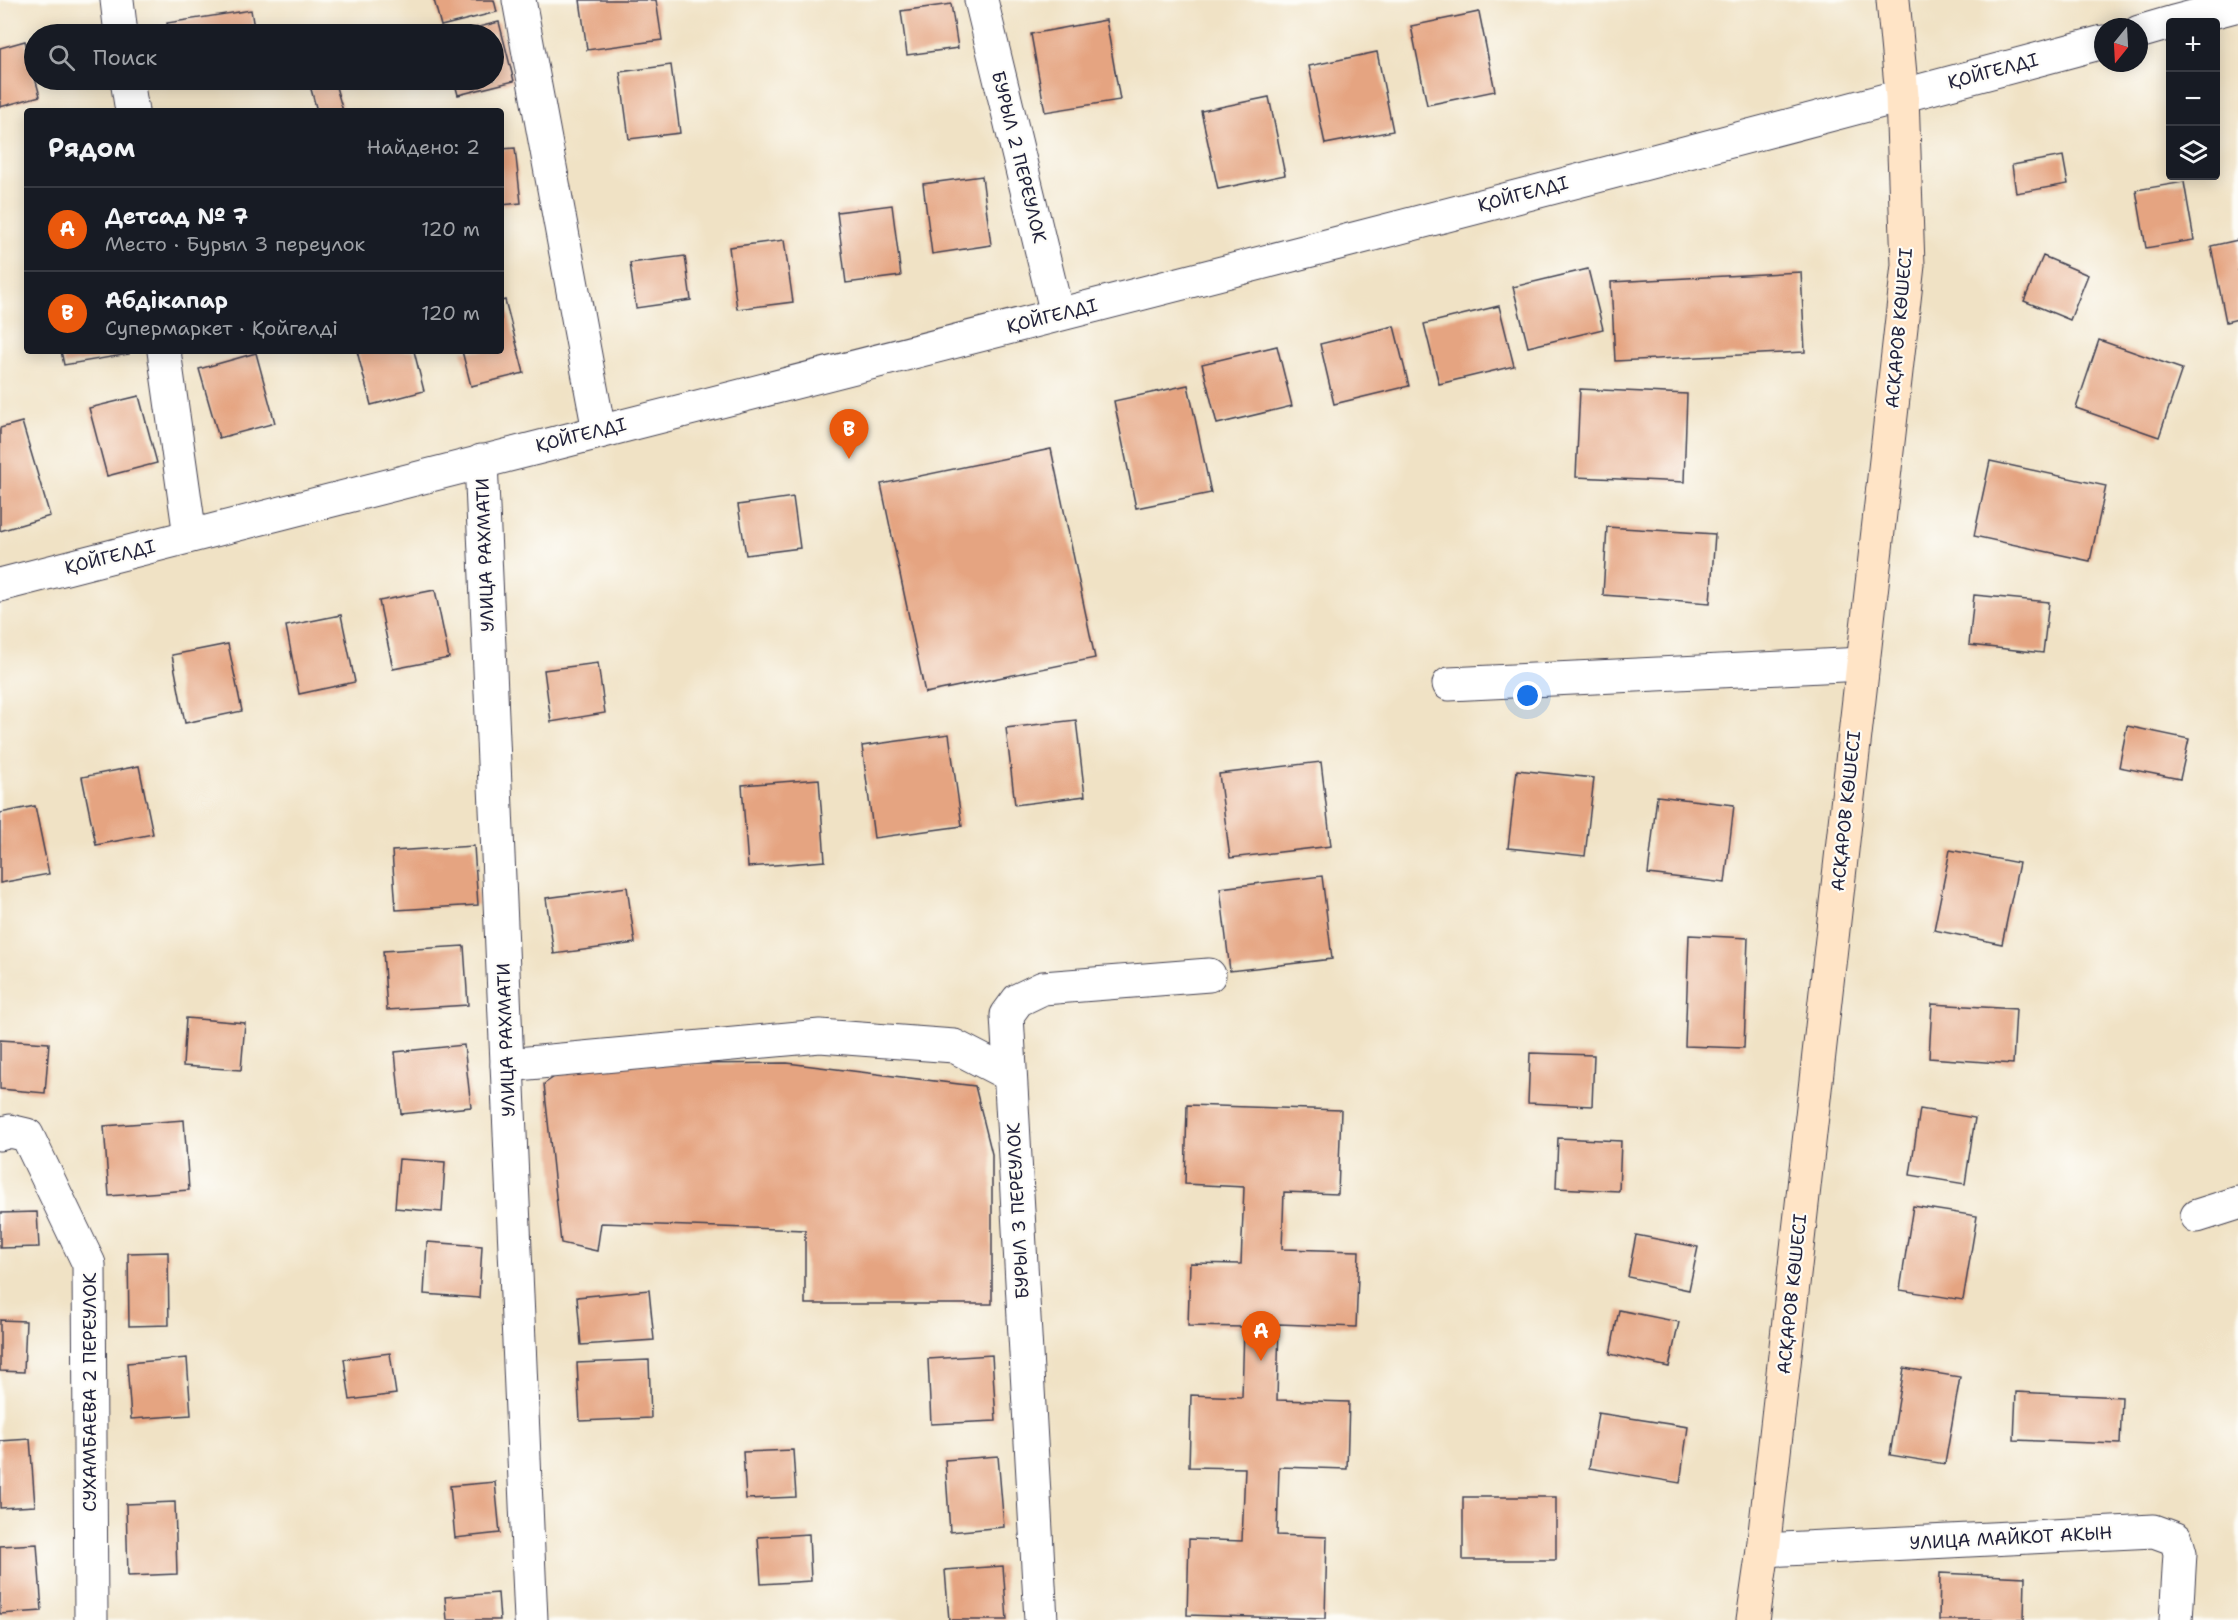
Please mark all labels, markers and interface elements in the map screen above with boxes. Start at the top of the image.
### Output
north arrow [2094,18,2148,72]
map controls [2166,18,2220,180]
button: + [2166,18,2220,72]
search box [24,24,504,90]
icon: search [45,41,78,74]
text: Поиск [93,43,157,72]
street label: ҚОЙГЕЛДІ [1945,47,2041,95]
street label: БУРЫЛ 2 ПЕРЕУЛОК [986,68,1052,246]
button: − [2166,72,2220,126]
button: layers [2166,126,2220,180]
text: Рядом [48,130,135,165]
text: Найдено: 2 [367,134,480,160]
street label: ҚОЙГЕЛДІ [1475,170,1571,218]
text: Детсад № 7 [105,202,248,231]
text: A [60,216,75,242]
text: 120 m [421,216,480,242]
text: Место · Бурыл 3 переулок [105,231,365,257]
street label: АСҚАРОВ КӨШЕСІ [1880,247,1918,409]
text: Абдiкапар [105,286,228,315]
street label: ҚОЙГЕЛДІ [1004,293,1100,339]
text: B [61,300,74,326]
text: 120 m [421,300,480,326]
text: Супермаркет · Қойгелді [105,315,338,341]
pin: B [830,410,868,459]
street label: ҚОЙГЕЛДІ [533,412,629,458]
street label: УЛИЦА РАХМАТИ [470,478,500,632]
street label: ҚОЙГЕЛДІ [62,534,158,580]
your location [1513,681,1542,710]
street label: АСҚАРОВ КӨШЕСІ [1826,730,1866,892]
street label: УЛИЦА РАХМАТИ [491,963,521,1117]
street label: БУРЫЛ 3 ПЕРЕУЛОК [1001,1122,1035,1300]
street label: АСҚАРОВ КӨШЕСІ [1772,1213,1812,1375]
street label: СУХАМБАЕВА 2 ПЕРЕУЛОК [78,1272,102,1512]
pin: A [1242,1312,1280,1361]
street label: УЛИЦА МАЙКОТ АКЫН [1909,1521,2113,1555]

